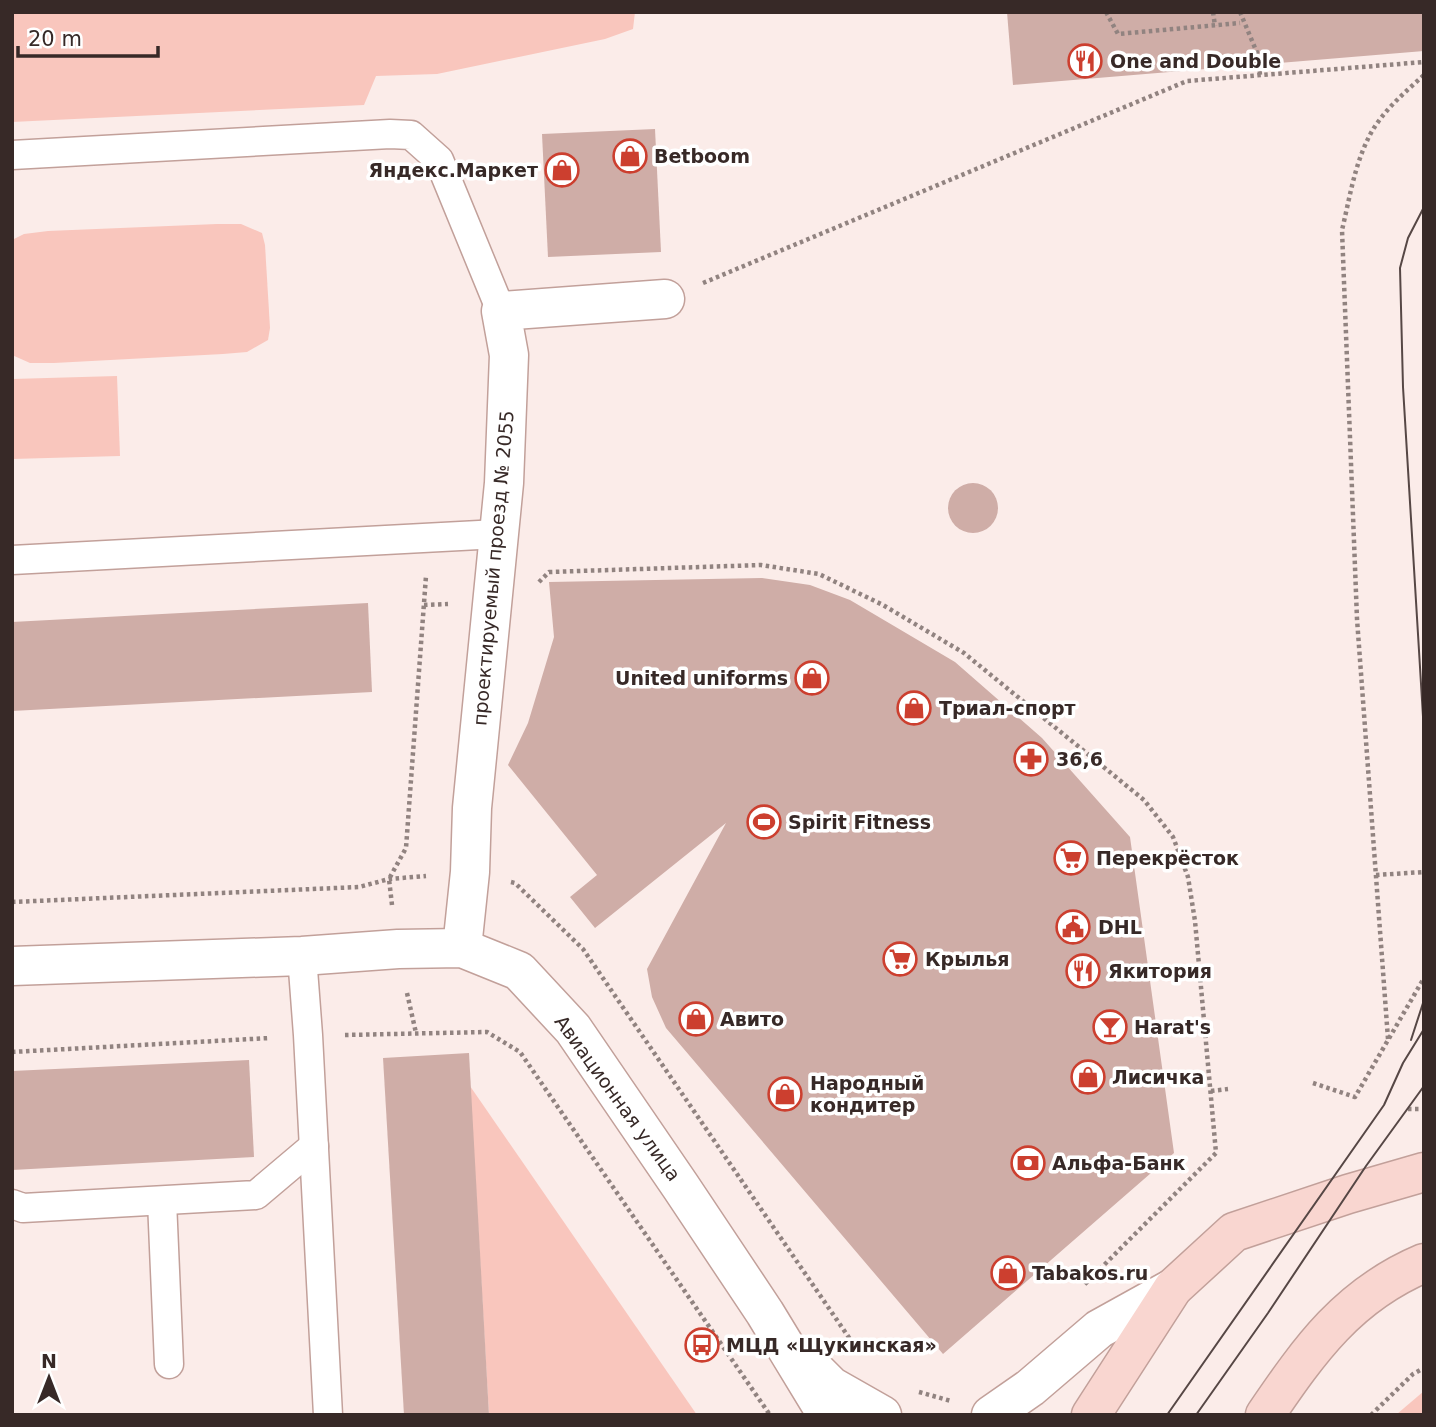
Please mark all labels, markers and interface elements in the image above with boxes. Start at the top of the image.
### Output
scale bar [18,14,158,58]
text: 20 m [28,27,82,51]
restaurant icon: One and Double [1066,42,1104,80]
place label: One and Double [1110,50,1281,72]
shop icon: Betboom [611,137,649,175]
place label: Betboom [654,145,750,167]
shop icon: Яндекс.Маркет [543,151,581,189]
place label: Яндекс.Маркет [369,159,538,181]
street label: проектируемый проезд № 2055 [468,409,518,727]
shop icon: United uniforms [793,659,831,697]
place label: United uniforms [615,667,788,689]
shop icon: Триал-спорт [895,689,933,727]
place label: Триал-спорт [939,697,1076,719]
pharmacy icon: 36,6 [1012,740,1050,778]
place label: 36,6 [1056,748,1103,770]
sports icon: Spirit Fitness [745,803,783,841]
place label: Spirit Fitness [788,811,931,833]
supermarket icon: Перекрёсток [1052,839,1090,877]
place label: Перекрёсток [1096,847,1239,869]
public building icon: DHL [1054,908,1092,946]
place label: DHL [1098,916,1142,938]
supermarket icon: Крылья [881,940,919,978]
place label: Крылья [925,948,1009,970]
restaurant icon: Якитория [1064,952,1102,990]
place label: Якитория [1108,960,1212,982]
shop icon: Авито [677,1000,715,1038]
place label: Авито [720,1008,784,1030]
bar icon: Harat's [1091,1008,1129,1046]
street label: Авиационная улица [551,1011,685,1185]
place label: Harat's [1134,1016,1211,1038]
shop icon: Лисичка [1069,1058,1107,1096]
place label: Лисичка [1112,1066,1204,1088]
place label: Народный кондитер [810,1072,924,1116]
shop icon: Народный кондитер [766,1075,804,1113]
bank icon: Альфа-Банк [1009,1144,1047,1182]
place label: Альфа-Банк [1052,1152,1186,1174]
shop icon: Tabakos.ru [989,1254,1027,1292]
place label: Tabakos.ru [1032,1262,1148,1284]
bus stop icon: МЦД «Щукинская» [683,1326,721,1364]
place label: МЦД «Щукинская» [726,1334,937,1356]
north arrow [14,1343,84,1413]
text: N [41,1350,57,1372]

